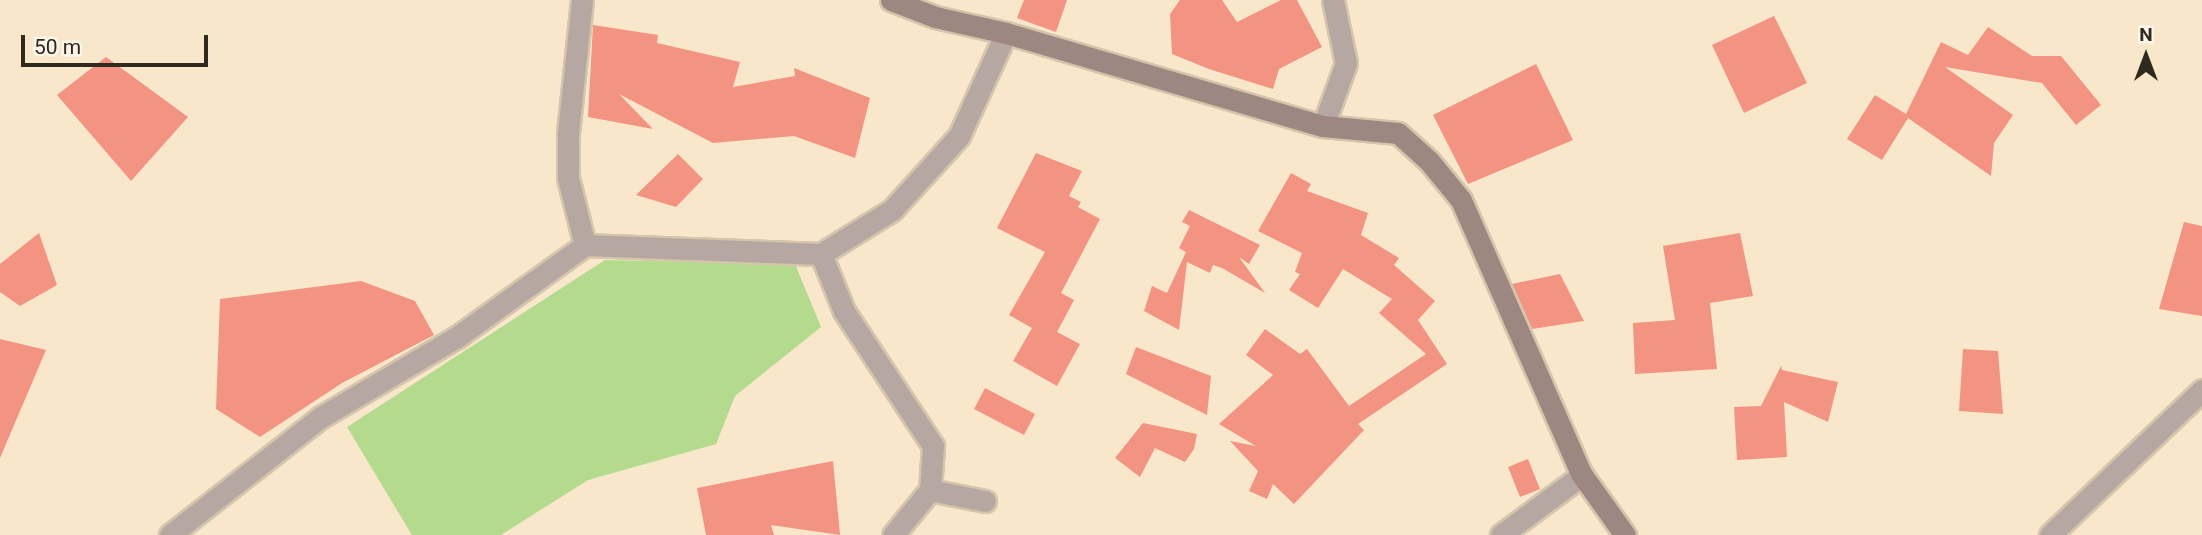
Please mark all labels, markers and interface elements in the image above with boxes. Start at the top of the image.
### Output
scale bar [24,21,212,65]
north arrow [2111,21,2181,91]
text: N [2139,23,2153,46]
text: 50 m [34,35,81,59]

